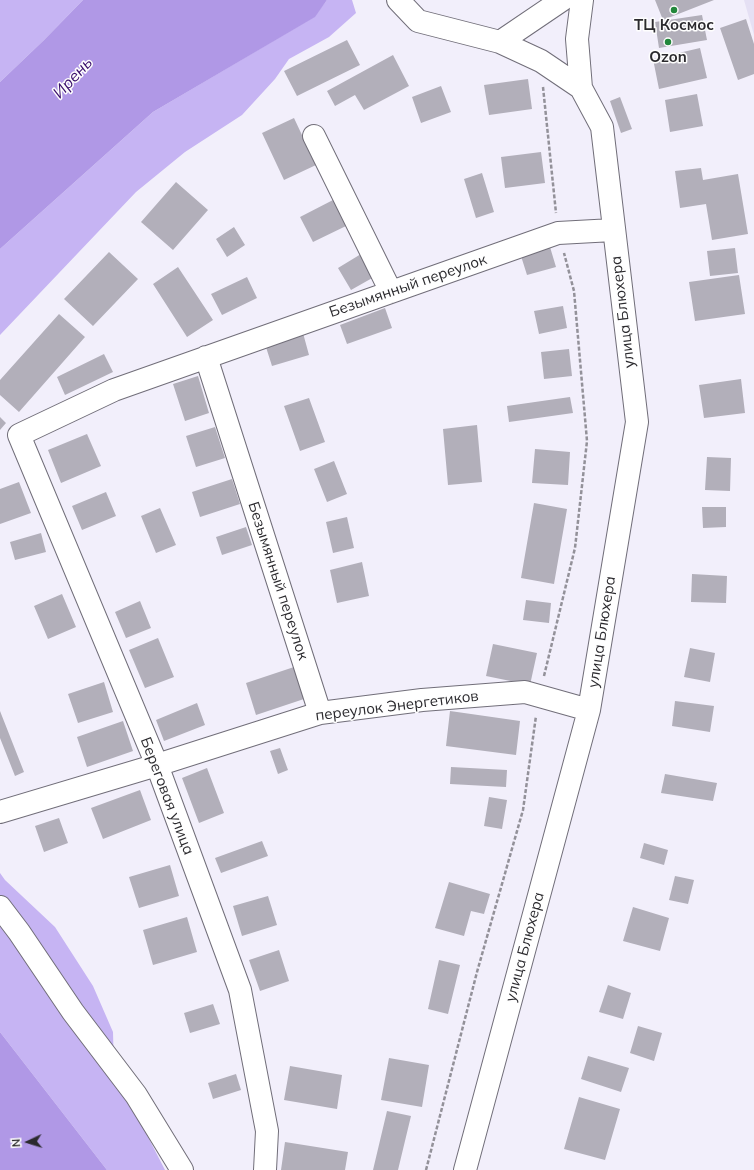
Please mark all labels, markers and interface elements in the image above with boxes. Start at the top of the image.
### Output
marker: ТЦ Космос [669,5,679,15]
place label: ТЦ Космос [634,16,714,34]
marker: Ozon [663,37,673,47]
place label: Ozon [649,48,687,66]
water label: Ирень [49,54,97,102]
street label: Безымянный переулок [327,251,489,321]
street label: улица Блюхера [607,255,639,369]
street label: Безымянный переулок [244,500,312,662]
street label: улица Блюхера [584,575,620,689]
street label: переулок Энергетиков [314,687,480,725]
street label: Береговая улица [136,735,198,857]
street label: улица Блюхера [502,890,548,1004]
north arrow [8,1122,48,1162]
text: N [9,1138,23,1147]

